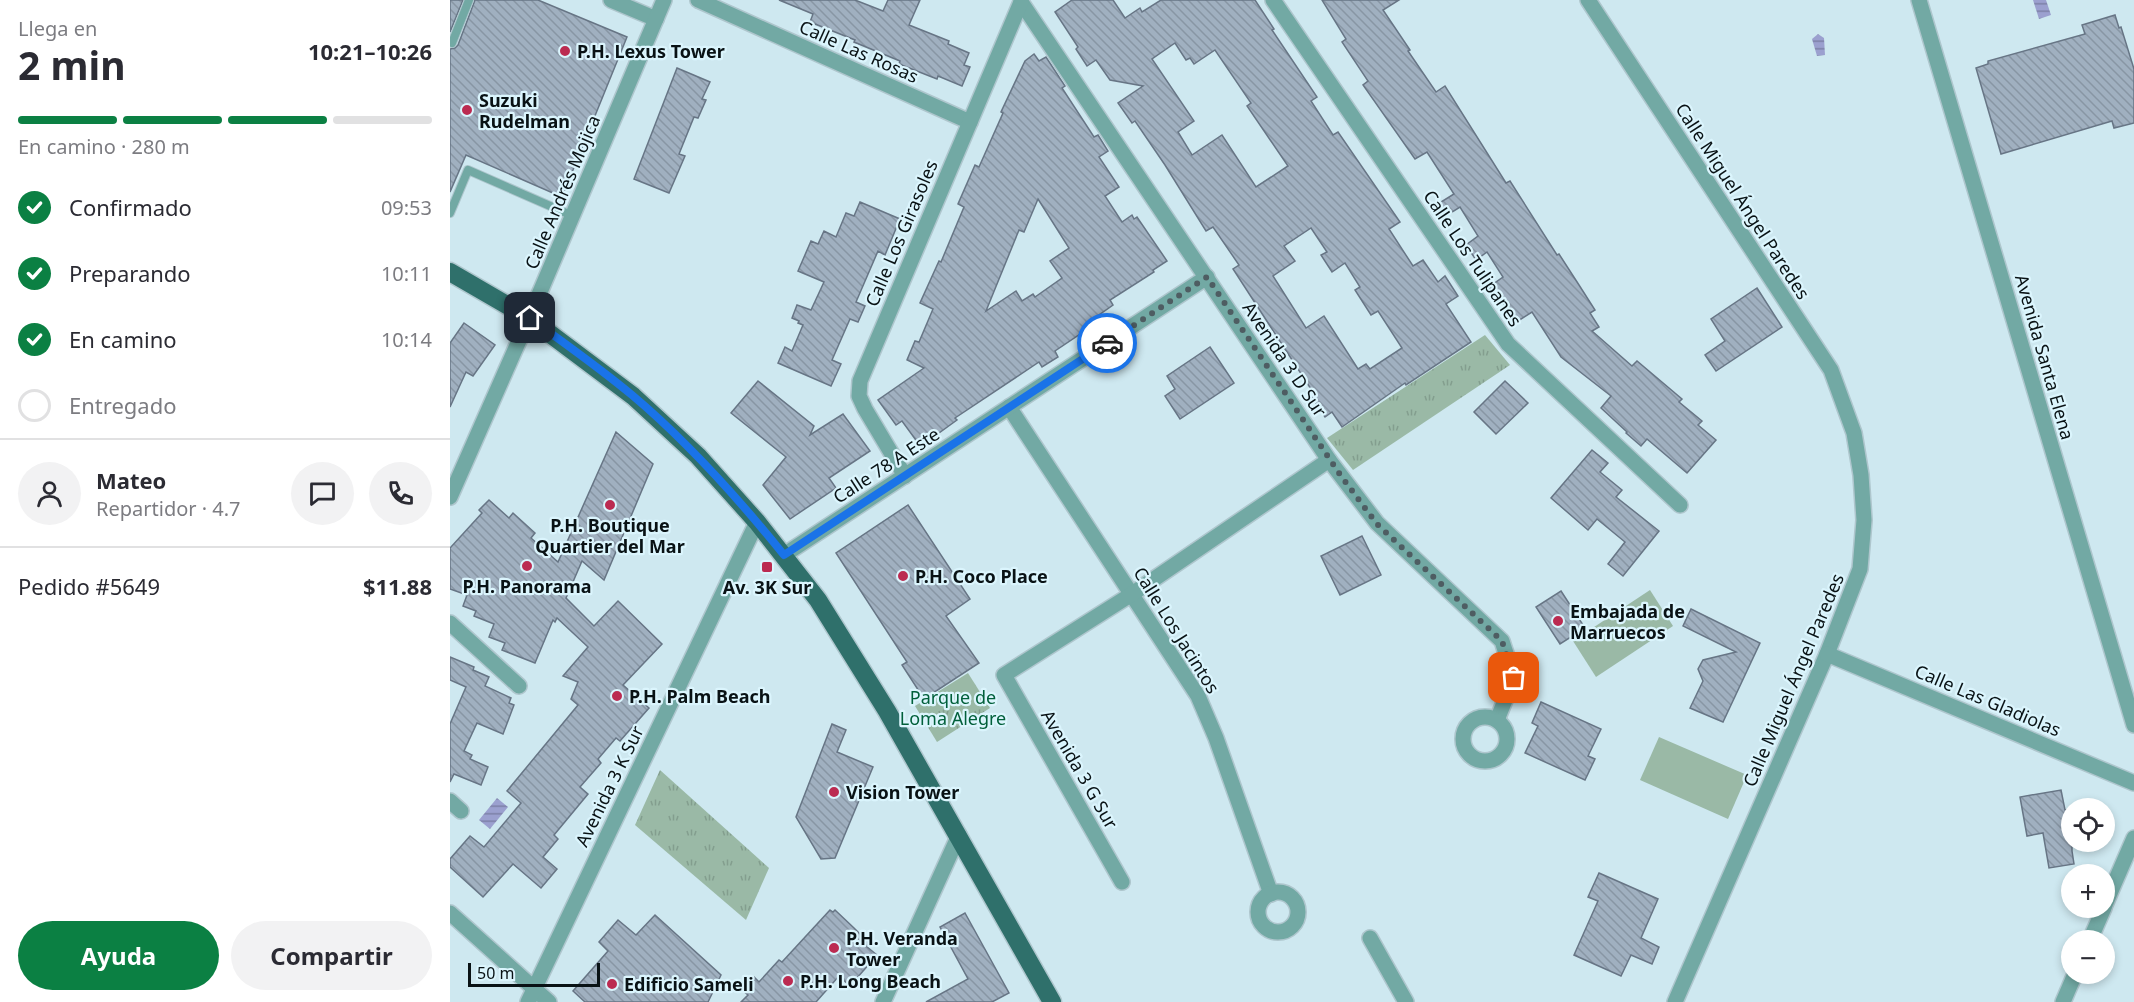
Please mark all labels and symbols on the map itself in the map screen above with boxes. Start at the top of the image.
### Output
street label: Calle Las Rosas [796,14,922,88]
place label: P.H. Lexus Tower [577,39,725,63]
marker: P.H. Lexus Tower [558,44,572,58]
place label: Suzuki Rudelman [479,88,570,133]
street label: Calle Miguel Ángel Paredes [1670,98,1816,304]
marker: Suzuki Rudelman [460,103,474,117]
street label: Calle Andrés Mojica [519,111,605,273]
street label: Calle Los Girasoles [859,156,943,310]
street label: Calle Los Tulipanes [1418,185,1528,331]
street label: Avenida Santa Elena [2010,272,2080,442]
pin [504,292,555,343]
street label: Avenida 3 D Sur [1238,297,1333,422]
courier [1077,313,1137,373]
street label: Calle 78 A Este [828,422,944,508]
marker: P.H. Boutique Quartier del Mar [603,498,617,512]
place label: P.H. Boutique Quartier del Mar [535,513,685,558]
marker: P.H. Panorama [520,559,534,573]
marker: Av. 3K Sur [760,560,774,574]
street label: Calle Los Jacintos [1128,562,1226,698]
place label: P.H. Coco Place [915,564,1048,588]
marker: P.H. Coco Place [896,569,910,583]
street label: Calle Miguel Ángel Paredes [1737,570,1849,790]
place label: P.H. Panorama [462,574,592,598]
place label: Av. 3K Sur [723,575,811,599]
place label: Embajada de Marruecos [1570,599,1685,644]
marker: Embajada de Marruecos [1551,614,1565,628]
pin [1488,652,1539,703]
street label: Calle Las Gladiolas [1911,658,2065,742]
place label: P.H. Palm Beach [629,684,770,708]
park label: Parque de Loma Alegre [900,685,1006,730]
marker: P.H. Palm Beach [610,689,624,703]
street label: Avenida 3 G Sur [1036,705,1124,833]
street label: Avenida 3 K Sur [569,721,649,850]
place label: Vision Tower [846,780,959,804]
marker: Vision Tower [827,785,841,799]
place label: P.H. Veranda Tower [846,926,958,971]
marker: P.H. Veranda Tower [827,941,841,955]
scale bar [468,960,600,988]
place label: P.H. Long Beach [800,969,941,993]
place label: Edificio Sameli [624,972,754,996]
marker: P.H. Long Beach [781,974,795,988]
marker: Edificio Sameli [605,977,619,991]

